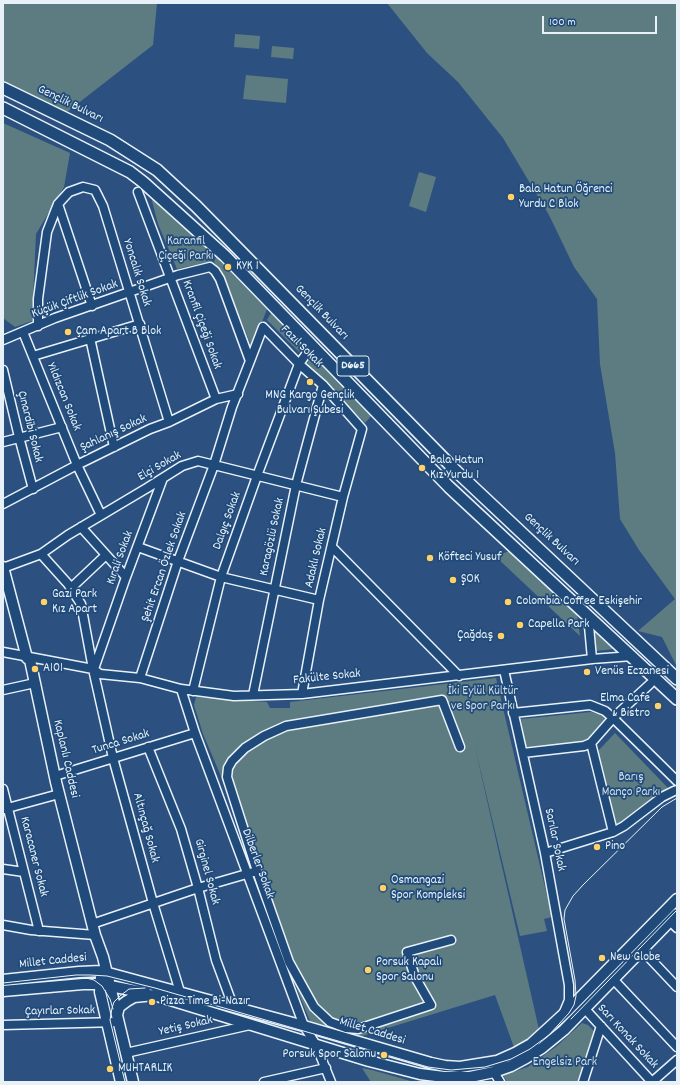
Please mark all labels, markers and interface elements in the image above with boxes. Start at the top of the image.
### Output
scale bar [544,8,659,34]
text: 100 m [549,14,576,31]
street label: Gençlik Bulvarı [35,82,105,128]
place label: Bala Hatun Öğrenci Yurdu C Blok [519,182,612,213]
marker: Bala Hatun Öğrenci Yurdu C Blok [506,192,516,202]
park label: Karanfil Çiçeği Parkı [159,234,213,265]
street label: Yoncalık Sokak [118,237,154,309]
place label: KYK 1 [236,259,259,275]
marker: KYK 1 [223,262,233,272]
street label: Küçük Çiftlik Sokak [30,277,120,323]
street label: Kranfil Çiçeği Sokak [178,278,224,372]
street label: Gençlik Bulvarı [291,282,351,344]
street label: Fazıl Sokak [277,323,325,371]
place label: Çam Apart B Blok [76,324,161,340]
marker: Çam Apart B Blok [63,327,73,337]
road number: D665 [337,356,369,376]
street label: Yıldızcan Sokak [42,361,84,433]
marker: MNG Kargo Gençlik Bulvarı Şubesi [305,377,315,387]
place label: MNG Kargo Gençlik Bulvarı Şubesi [265,388,355,419]
street label: Çınardibi Sokak [13,390,45,464]
street label: Şahlanış Sokak [78,412,150,456]
street label: Elçi Sokak [135,448,185,486]
place label: Bala Hatun Kız Yurdu 1 [430,453,484,484]
marker: Bala Hatun Kız Yurdu 1 [417,463,427,473]
street label: Dalgıç Sokak [210,490,246,552]
street label: Karagözlü Sokak [257,497,289,577]
street label: Şehit Ercan Özlek Sokak [139,510,191,624]
street label: Gençlik Bulvarı [520,510,582,570]
street label: Adaklı Sokak [302,526,332,590]
street label: Kırali Sokak [104,529,138,587]
place label: Köfteci Yusuf [438,550,501,566]
marker: Köfteci Yusuf [425,553,435,563]
place label: ŞOK [461,572,480,588]
marker: ŞOK [448,575,458,585]
place label: Gazi Park Kız Apart [52,587,97,618]
place label: Colombia Coffee Eskişehir [516,594,642,610]
marker: Gazi Park Kız Apart [39,597,49,607]
marker: Colombia Coffee Eskişehir [503,597,513,607]
place label: Capella Park [528,617,590,633]
marker: Capella Park [515,620,525,630]
place label: Çağdaş [457,628,493,644]
marker: Çağdaş [496,631,506,641]
place label: A101 [43,661,63,677]
marker: A101 [30,664,40,674]
place label: Venüs Eczanesi [595,664,669,680]
street label: Fakülte Sokak [293,667,361,689]
marker: Venüs Eczanesi [582,667,592,677]
park label: İki Eylül Kültür ve Spor Parkı [448,684,518,715]
place label: Elma Cafe & Bistro [600,691,650,722]
marker: Elma Cafe & Bistro [653,701,663,711]
street label: Kaplanlı Caddesi [48,718,82,800]
street label: Tunca Sokak [90,727,152,759]
park label: Barış Manço Parkı [602,770,660,801]
street label: Altınçağ Sokak [128,791,162,865]
street label: Sarılar Sokak [540,807,568,873]
street label: Karacaner Sokak [15,815,51,899]
street label: Dilberler Sokak [237,827,277,901]
street label: Girginel Sokak [190,837,222,907]
place label: Pino [605,839,625,855]
marker: Pino [592,842,602,852]
place label: Osmangazi Spor Kompleksi [391,873,465,904]
marker: Osmangazi Spor Kompleksi [378,883,388,893]
place label: New Globe [610,950,660,966]
street label: Millet Caddesi [18,951,88,973]
marker: New Globe [597,953,607,963]
place label: Porsuk Kapalı Spor Salonu [376,955,442,986]
marker: Porsuk Kapalı Spor Salonu [363,965,373,975]
place label: Pizza Time Bi-Nazır [160,994,250,1010]
marker: Pizza Time Bi-Nazır [147,997,157,1007]
street label: Sarı Konak Sokak [593,1002,661,1072]
street label: Çayırlar Sokak [25,1004,95,1020]
street label: Yetiş Sokak [158,1013,214,1041]
street label: Millet Caddesi [337,1015,407,1049]
place label: Porsuk Spor Salonu [282,1047,376,1063]
marker: Porsuk Spor Salonu [379,1050,389,1060]
park label: Engelsiz Park [533,1055,597,1071]
place label: MUHTARLIK [118,1061,173,1077]
marker: MUHTARLIK [105,1064,115,1074]

